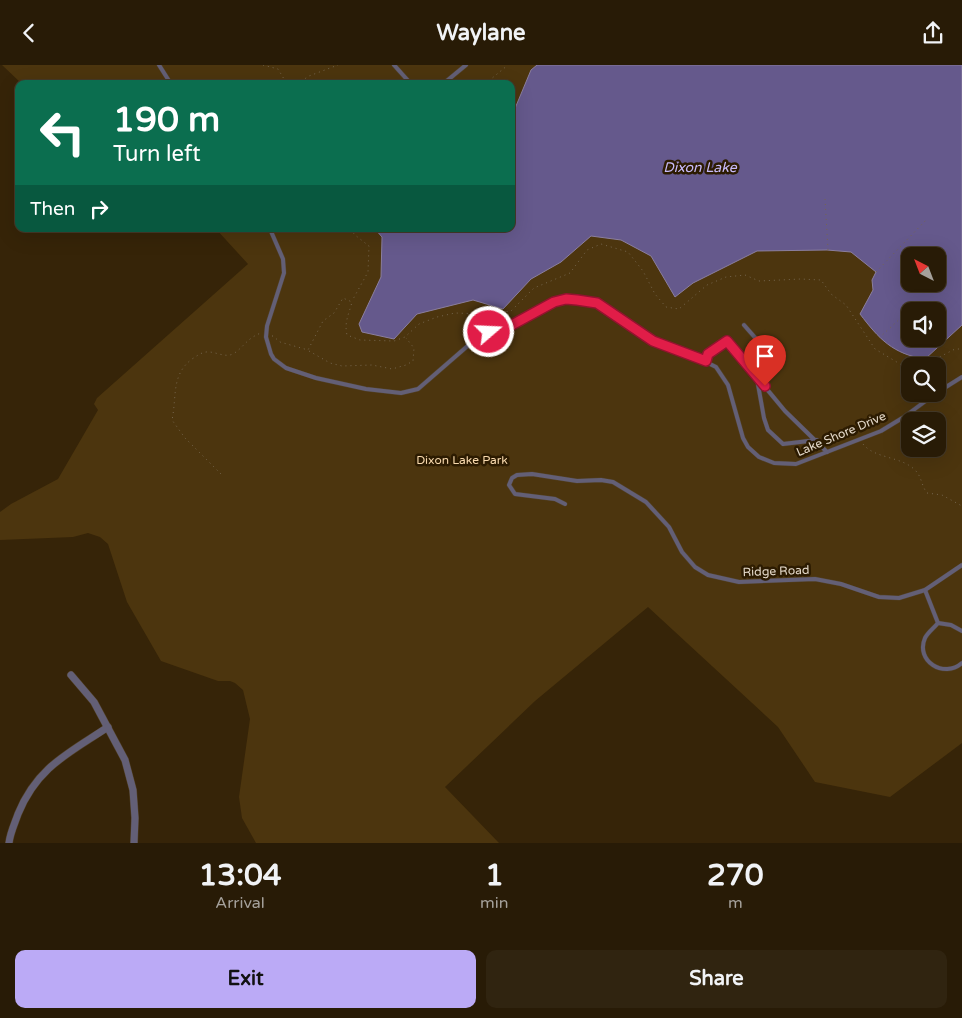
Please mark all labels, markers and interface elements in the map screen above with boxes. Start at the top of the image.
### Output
icon: back [15,19,43,47]
icon: share [919,19,947,47]
text: Waylane [436,20,526,46]
text: 190 m [113,99,220,141]
icon: left [30,100,95,165]
text: Turn left [113,141,201,167]
water label: Dixon Lake [663,159,738,176]
icon: right [85,195,113,223]
text: Then [30,198,75,220]
north arrow [901,247,946,293]
map controls [901,247,946,457]
button: sound [901,302,946,347]
position arrow [462,305,514,357]
pin [744,335,786,386]
icon: arrive [751,342,779,370]
button: search [901,357,946,402]
street label: Lake Shore Drive [794,409,888,459]
button: layers [901,412,946,457]
park label: Dixon Lake Park [416,453,508,467]
street label: Ridge Road [742,563,810,579]
text: 13:04 [198,857,282,894]
text: 1 [485,857,504,894]
text: 270 [707,857,764,894]
text: Arrival [215,893,265,913]
text: min [480,893,509,913]
text: m [728,893,743,913]
button: Exit [15,950,476,1008]
button: Share [486,950,947,1008]

